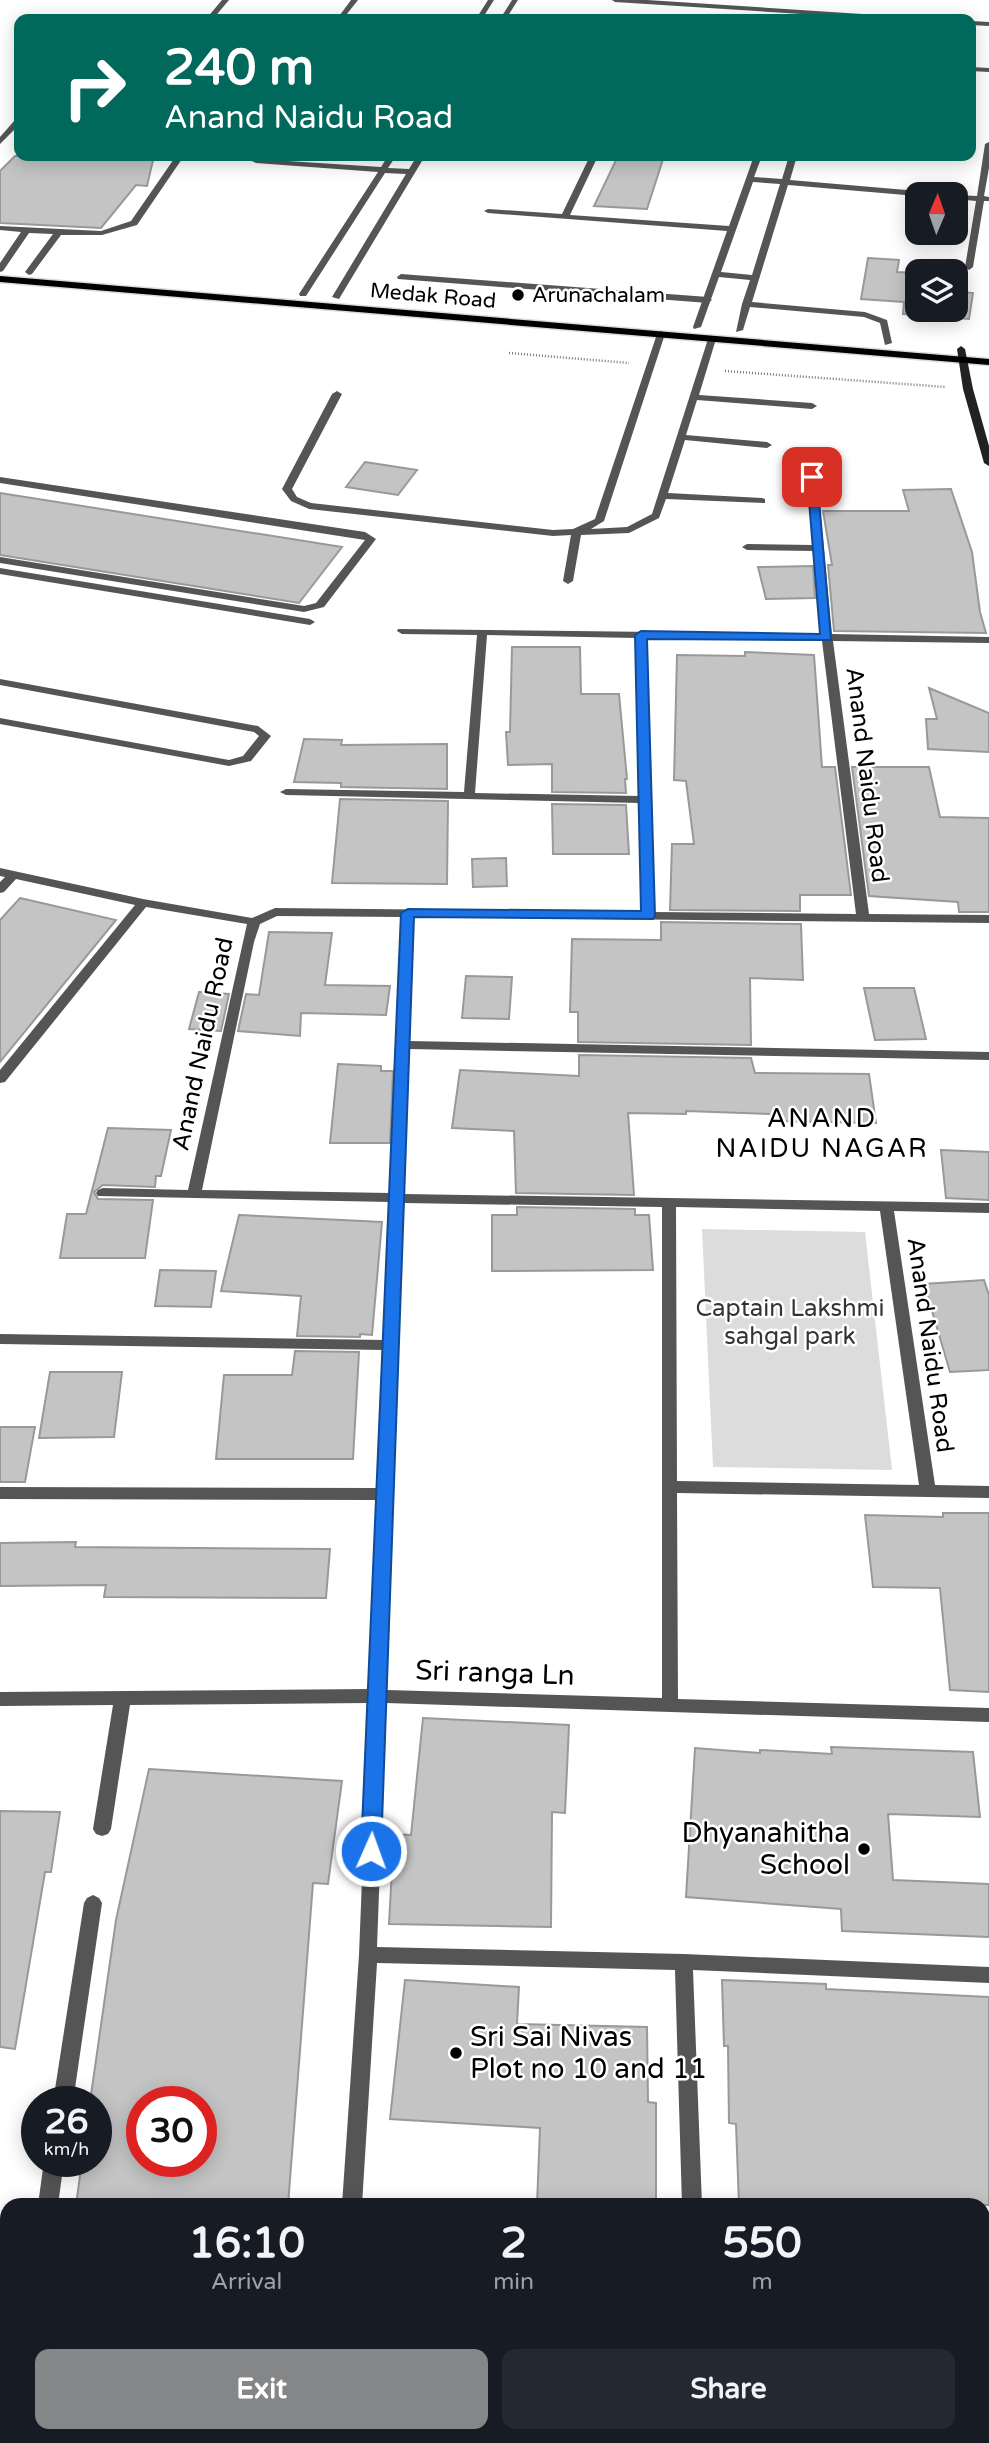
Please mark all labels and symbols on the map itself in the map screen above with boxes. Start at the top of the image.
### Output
north arrow [905,182,968,245]
street label: Medak Road [369,278,497,314]
place label: Arunachalam [532,283,665,308]
marker: Arunachalam [510,287,526,303]
pin [782,447,842,507]
street label: Anand Naidu Road [839,666,895,884]
street label: Anand Naidu Road [166,935,240,1153]
district label: ANAND NAIDU NAGAR [715,1103,929,1164]
street label: Anand Naidu Road [901,1236,959,1454]
park label: Captain Lakshmi sahgal park [695,1294,885,1351]
street label: Sri ranga Ln [415,1653,575,1693]
position arrow [334,1814,408,1888]
place label: Dhyanahitha School [682,1816,850,1882]
marker: Dhyanahitha School [856,1841,872,1857]
place label: Sri Sai Nivas Plot no 10 and 11 [470,2020,707,2086]
marker: Sri Sai Nivas Plot no 10 and 11 [448,2045,464,2061]
speed limit sign: 30 [126,2086,217,2177]

